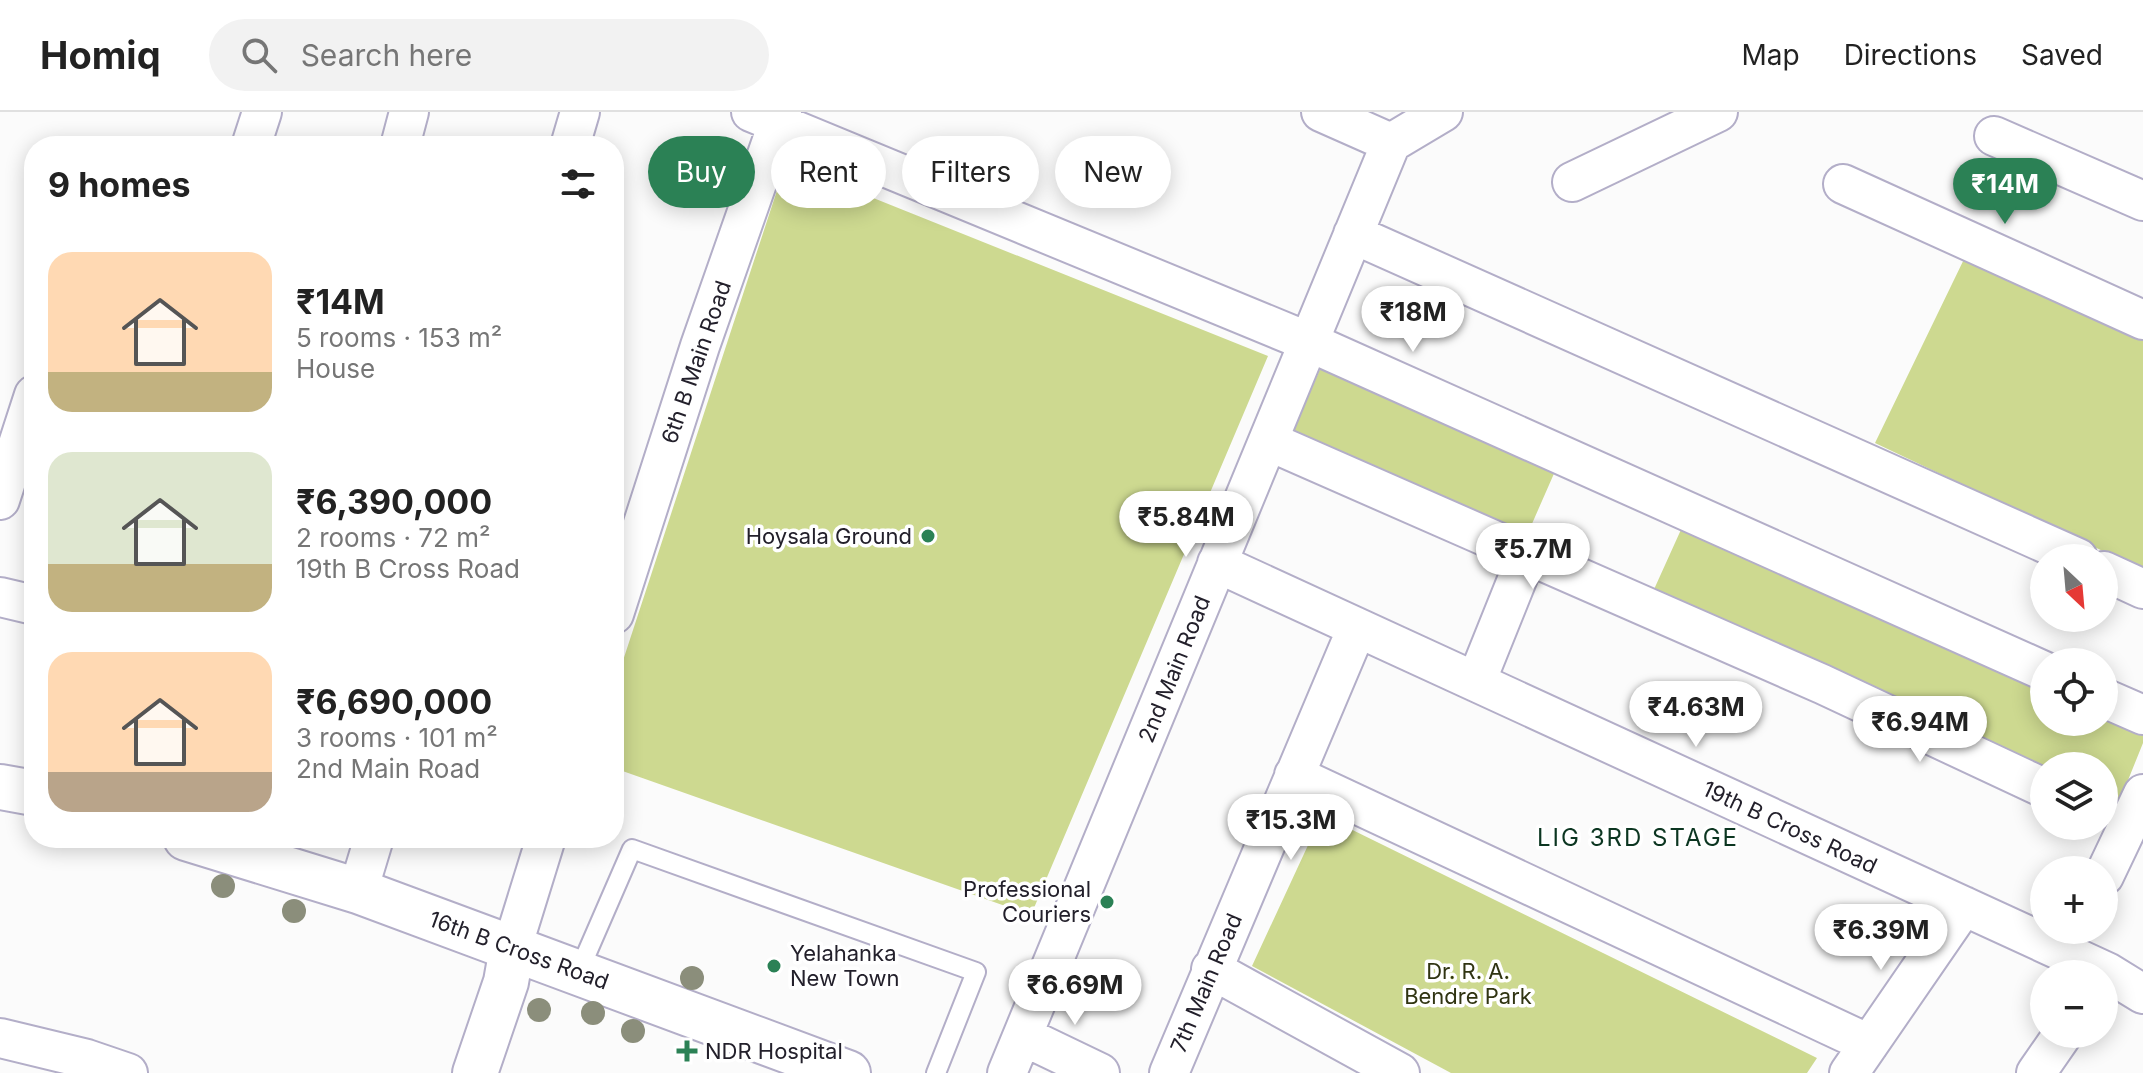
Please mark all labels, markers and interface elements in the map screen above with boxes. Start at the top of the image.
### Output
search box [209,19,769,91]
text: Homiq [40,32,161,78]
icon: search [237,33,281,77]
text: Search here [301,37,472,73]
text: Map [1741,38,1800,72]
text: Directions [1844,38,1977,72]
text: Saved [2021,38,2103,72]
chip: Buy [648,136,755,208]
chip: Rent [771,136,886,208]
chip: Filters [902,136,1039,208]
chip: New [1055,136,1171,208]
pin: ₹14M [1958,158,2052,226]
icon: filters [556,162,600,206]
text: 9 homes [48,164,190,205]
text: ₹14M [1971,168,2039,199]
street label: 6th B Main Road [656,277,736,447]
text: ₹14M [296,281,385,322]
icon: home [112,284,208,380]
pin: ₹18M [1366,286,1460,354]
text: ₹18M [1379,296,1447,327]
text: 5 rooms · 153 m² [296,322,502,353]
text: House [296,353,375,384]
text: ₹6,390,000 [296,481,492,522]
icon: home [112,484,208,580]
pin: ₹5.84M [1121,491,1251,559]
text: ₹5.84M [1137,501,1235,532]
text: 2 rooms · 72 m² [296,522,490,553]
place label: Hoysala Ground [746,523,912,549]
pin: ₹5.7M [1477,523,1589,591]
marker: Hoysala Ground [919,527,937,545]
text: ₹5.7M [1494,533,1572,564]
north arrow [2030,544,2118,632]
map controls [2030,544,2118,1048]
text: 19th B Cross Road [296,553,520,584]
street label: 2nd Main Road [1133,592,1215,746]
button: locate [2030,648,2118,736]
text: ₹6,690,000 [296,681,492,722]
pin: ₹4.63M [1631,681,1761,749]
icon: home [112,684,208,780]
text: ₹4.63M [1647,691,1745,722]
pin: ₹6.94M [1855,696,1985,764]
text: ₹6.94M [1871,706,1969,737]
text: 3 rooms · 101 m² [296,722,498,753]
button: layers [2030,752,2118,840]
text: 2nd Main Road [296,753,480,784]
street label: 19th B Cross Road [1699,775,1881,879]
pin: ₹15.3M [1226,794,1356,862]
text: ₹15.3M [1245,804,1337,835]
district label: LIG 3RD STAGE [1537,823,1739,852]
button: + [2030,856,2118,944]
place label: Professional Couriers [963,876,1091,927]
marker: Professional Couriers [1098,893,1116,911]
pin: ₹6.39M [1816,904,1946,972]
street label: 16th B Cross Road [426,905,612,995]
street label: 7th Main Road [1165,910,1247,1056]
text: ₹6.39M [1833,914,1929,945]
place label: Yelahanka New Town [790,940,899,991]
marker: Yelahanka New Town [765,957,783,975]
park label: Dr. R. A. Bendre Park [1404,958,1532,1009]
pin: ₹6.69M [1010,959,1140,1027]
button: − [2030,960,2118,1048]
text: ₹6.69M [1027,969,1123,1000]
place label: NDR Hospital [705,1038,843,1064]
marker: NDR Hospital [676,1040,698,1062]

